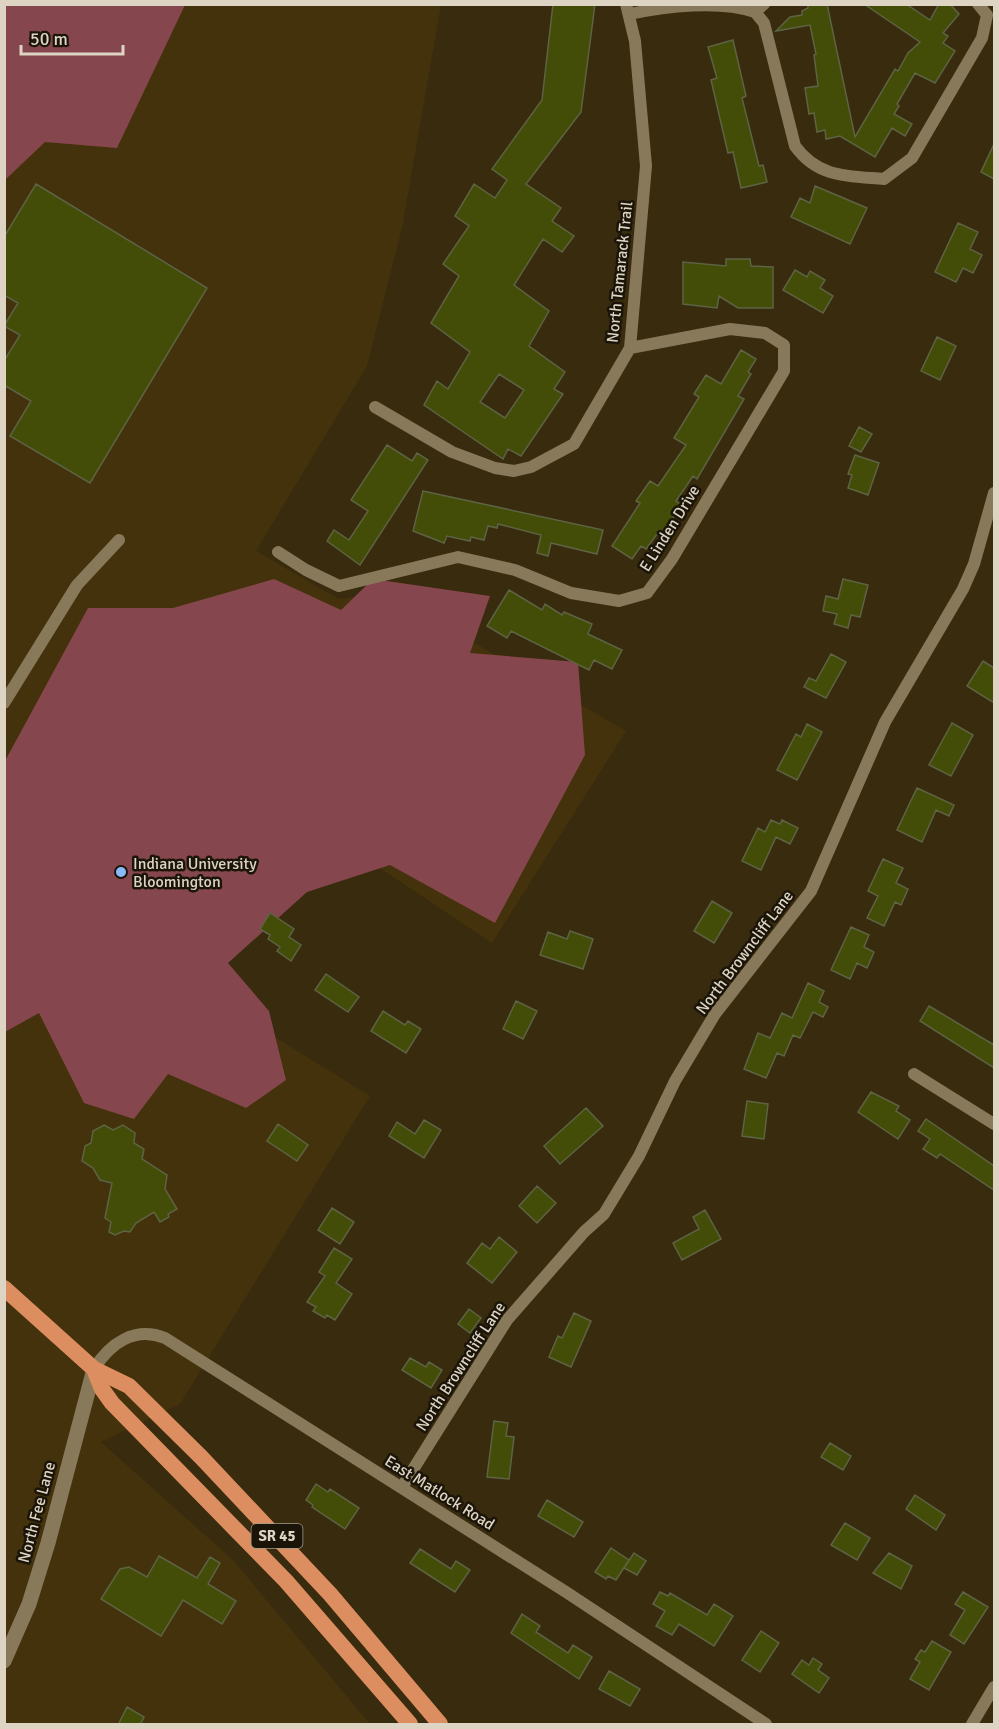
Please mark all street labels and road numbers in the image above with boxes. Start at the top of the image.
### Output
street label: North Tamarack Trail [603,200,637,344]
street label: E Linden Drive [635,482,704,575]
street label: North Browncliff Lane [692,887,798,1018]
street label: North Browncliff Lane [412,1298,510,1435]
street label: East Matlock Road [381,1451,498,1535]
street label: North Fee Lane [14,1460,60,1565]
road number: SR 45 [252,1524,302,1548]

